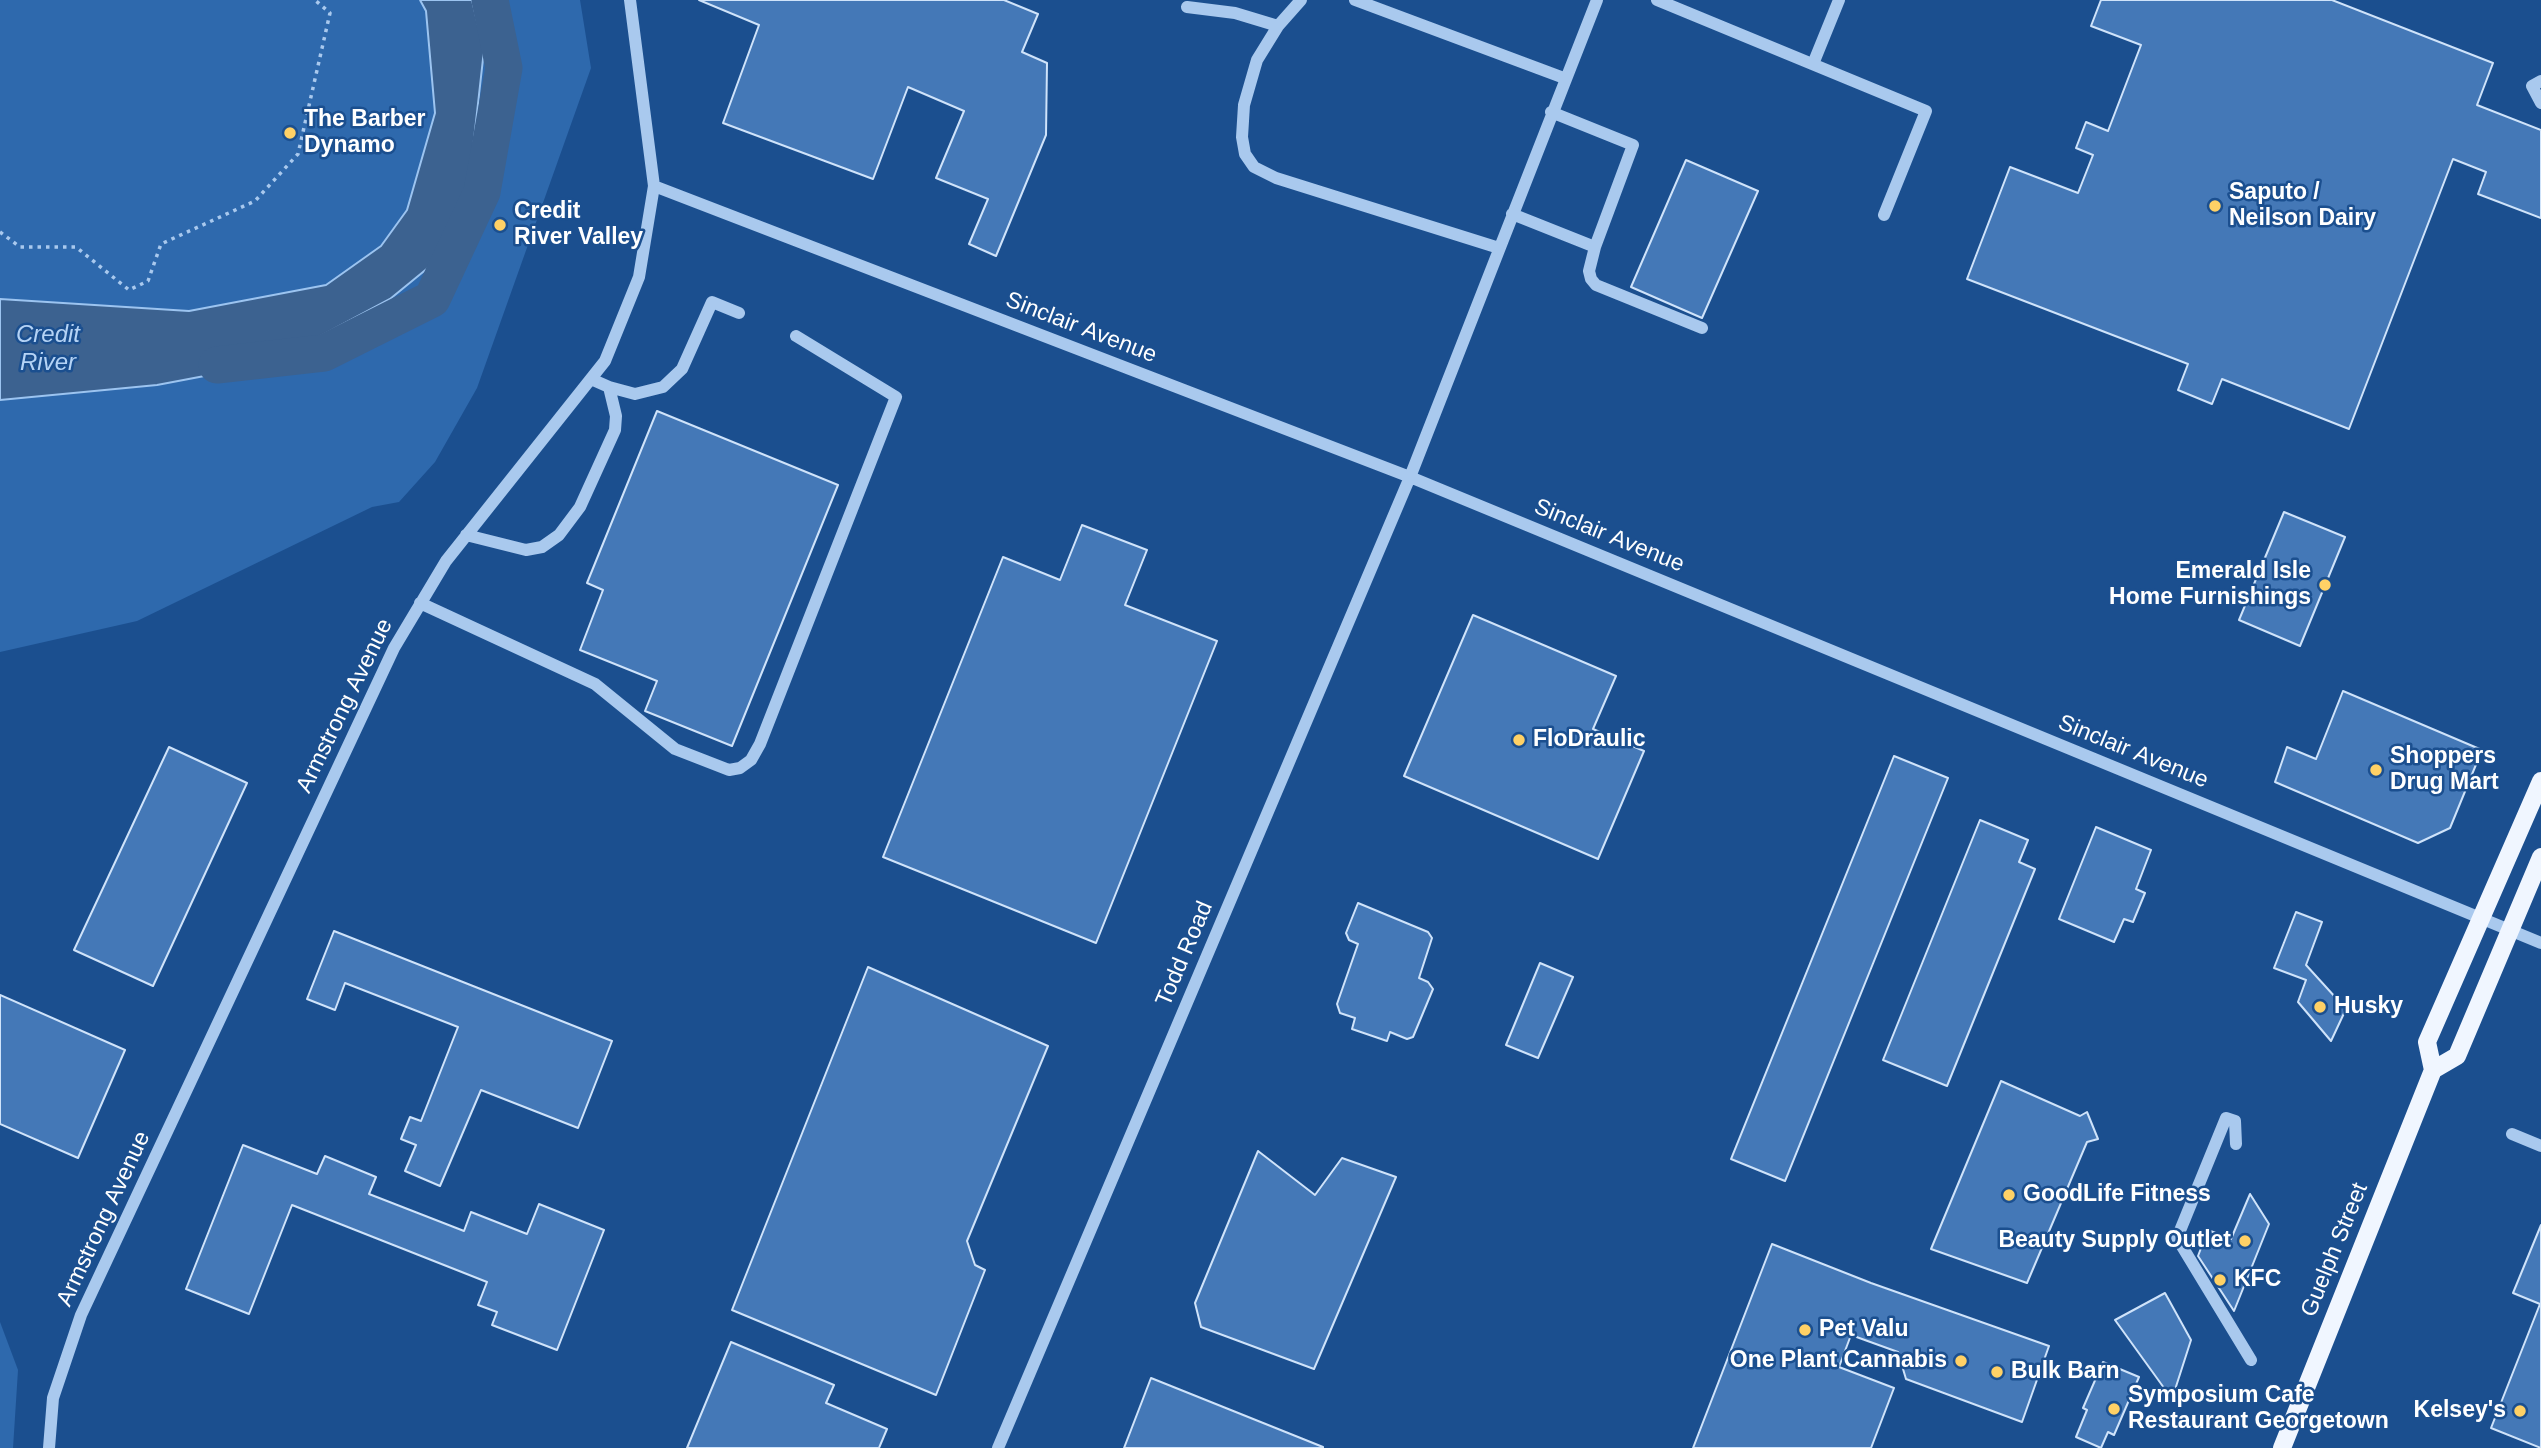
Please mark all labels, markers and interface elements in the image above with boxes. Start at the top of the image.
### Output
place label: The Barber Dynamo [304,106,425,160]
marker: The Barber Dynamo [282,125,298,141]
place label: Saputo / Neilson Dairy [2229,179,2376,233]
place label: Credit River Valley [514,198,643,252]
marker: Saputo / Neilson Dairy [2207,198,2223,214]
marker: Credit River Valley [492,217,508,233]
street label: Sinclair Avenue [1002,287,1160,369]
water label: Credit River [16,321,80,377]
street label: Sinclair Avenue [1530,493,1688,579]
place label: Emerald Isle Home Furnishings [2109,558,2311,612]
marker: Emerald Isle Home Furnishings [2317,577,2333,593]
street label: Armstrong Avenue [291,615,399,797]
street label: Sinclair Avenue [2054,709,2212,795]
place label: FloDraulic [1533,726,1645,754]
marker: FloDraulic [1511,732,1527,748]
place label: Shoppers Drug Mart [2390,743,2499,797]
marker: Shoppers Drug Mart [2368,762,2384,778]
street label: Todd Road [1151,897,1219,1011]
place label: Husky [2334,993,2403,1021]
marker: Husky [2312,999,2328,1015]
street label: Armstrong Avenue [51,1127,157,1311]
street label: Guelph Street [2296,1179,2374,1321]
place label: GoodLife Fitness [2023,1181,2211,1209]
marker: GoodLife Fitness [2001,1187,2017,1203]
place label: Beauty Supply Outlet [1998,1227,2231,1255]
marker: Beauty Supply Outlet [2237,1233,2253,1249]
place label: KFC [2234,1266,2281,1294]
marker: KFC [2212,1272,2228,1288]
place label: Pet Valu [1819,1316,1908,1344]
marker: Pet Valu [1797,1322,1813,1338]
place label: One Plant Cannabis [1730,1347,1947,1375]
marker: One Plant Cannabis [1953,1353,1969,1369]
place label: Bulk Barn [2011,1358,2120,1386]
marker: Bulk Barn [1989,1364,2005,1380]
place label: Symposium Cafe Restaurant Georgetown [2128,1382,2389,1436]
place label: Kelsey's [2414,1397,2506,1425]
marker: Symposium Cafe Restaurant Georgetown [2106,1401,2122,1417]
marker: Kelsey's [2512,1403,2528,1419]

